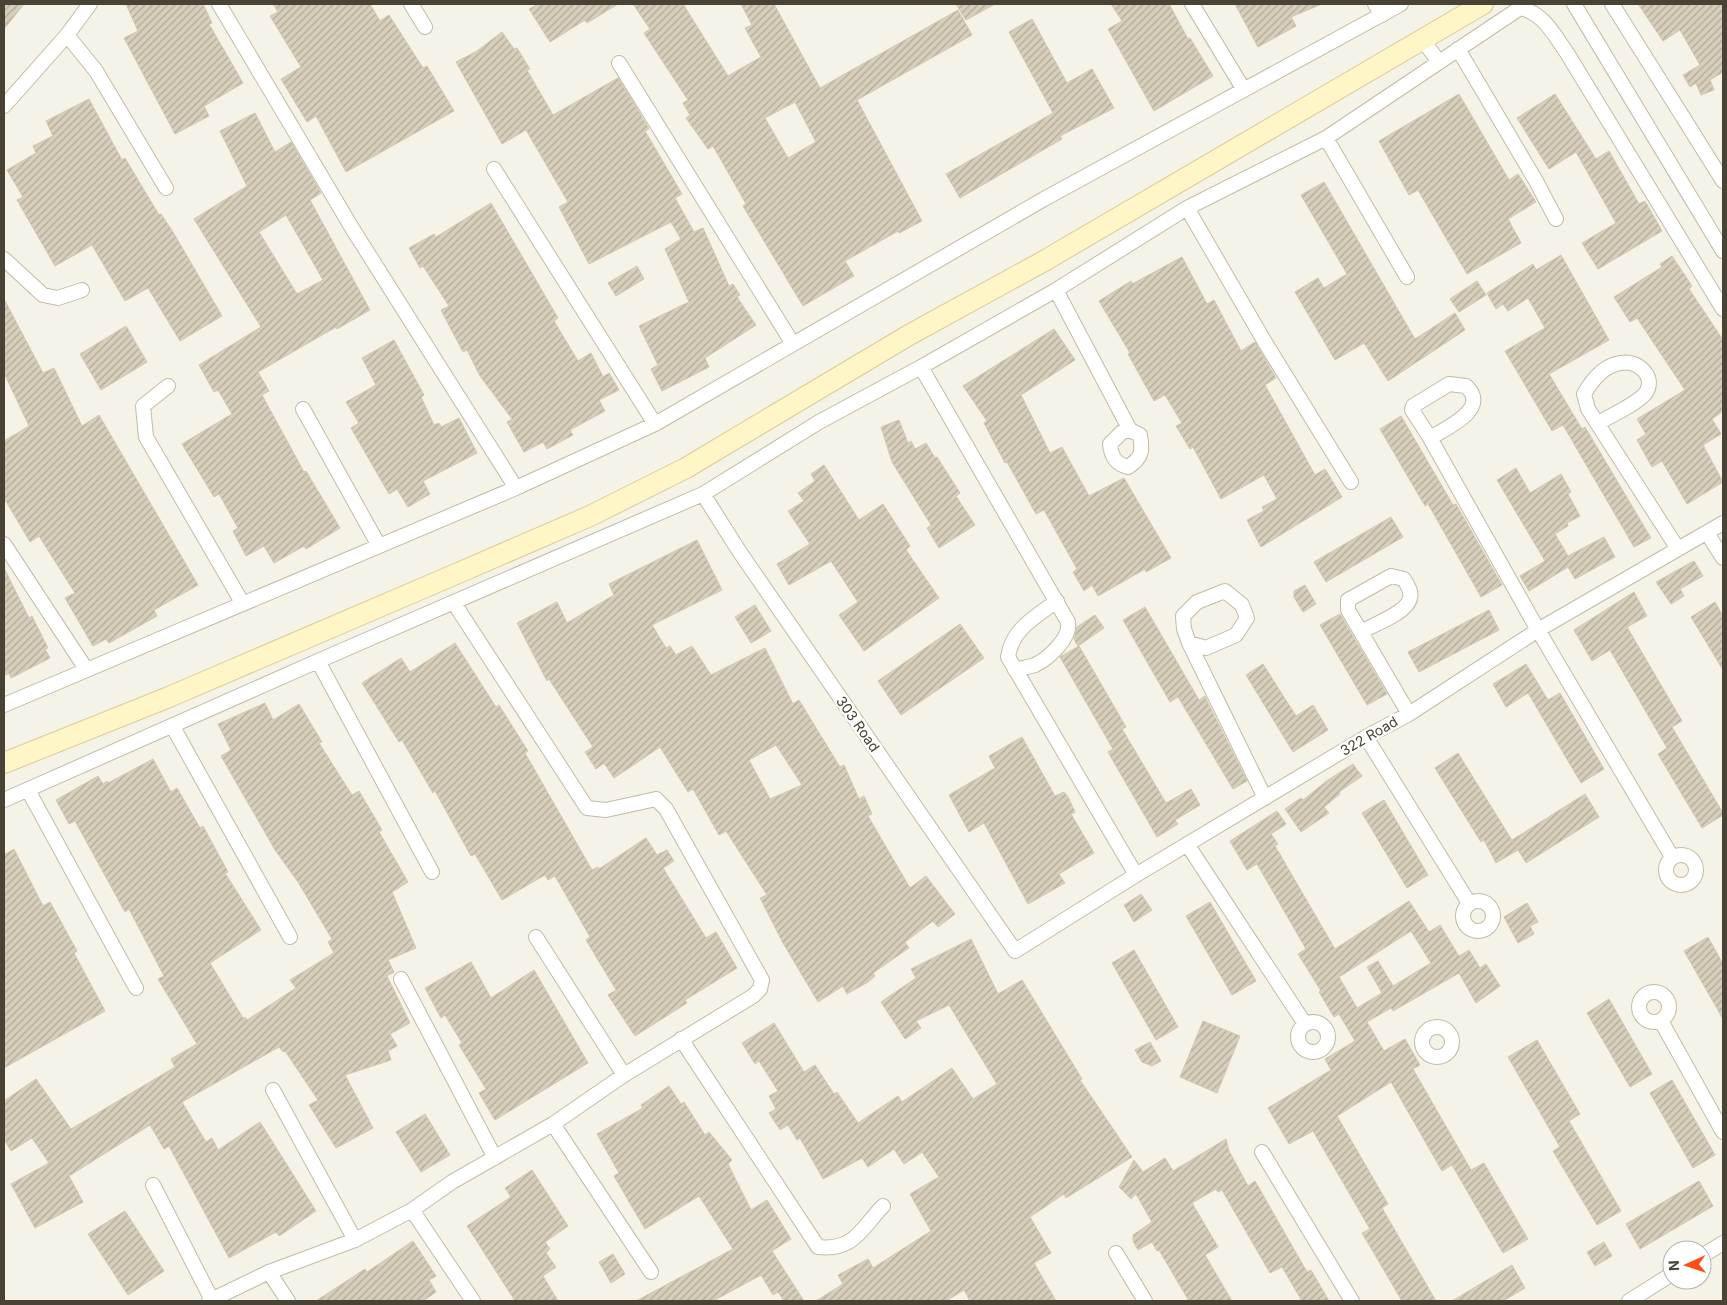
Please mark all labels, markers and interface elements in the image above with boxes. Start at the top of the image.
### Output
street label: 303 Road [833,693,884,755]
street label: 322 Road [1337,712,1400,759]
north arrow [1662,1240,1712,1290]
text: N [1665,1260,1682,1271]

